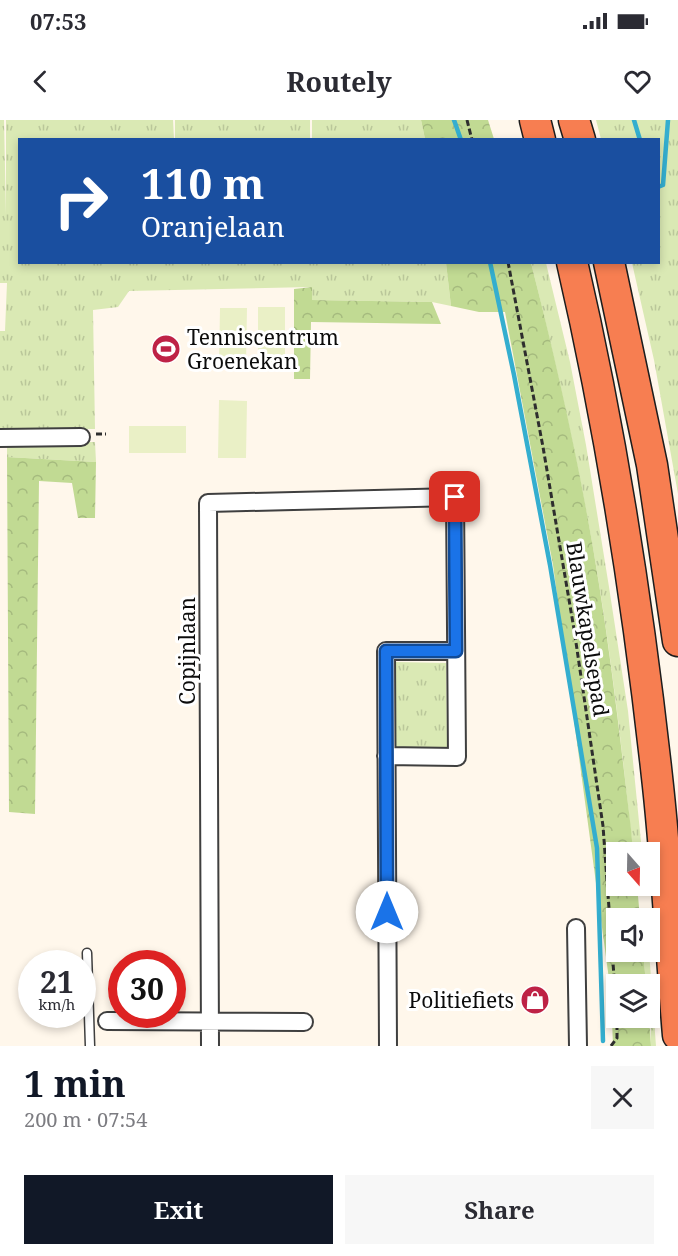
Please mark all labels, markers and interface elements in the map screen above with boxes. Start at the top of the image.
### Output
text: 07:53 [30,6,86,36]
text: Routely [286,63,392,100]
icon: back [24,65,57,98]
icon: heart [621,65,654,98]
text: 110 m [141,154,265,211]
icon: right [42,162,120,240]
text: Oranjelaan [141,208,285,245]
place label: Tenniscentrum Groenekan [187,323,339,375]
sports icon: Tenniscentrum Groenekan [150,333,182,365]
pin [429,471,480,522]
icon: arrive [438,480,471,513]
street label: Blauwkapelsepad [560,540,616,718]
street label: Copijnlaan [173,597,201,705]
north arrow [606,842,660,896]
map controls [606,842,660,1028]
position arrow [355,880,419,944]
button: sound [606,908,660,962]
speed limit sign: 30 [108,950,186,1028]
text: 21 [40,961,74,1002]
button: layers [606,974,660,1028]
shop icon: Politiefiets [519,984,551,1016]
place label: Politiefiets [409,986,514,1014]
text: km/h [39,994,75,1014]
text: 1 min [24,1059,126,1108]
button: close [591,1066,654,1129]
text: 200 m · 07:54 [24,1106,147,1133]
button: Exit [24,1175,333,1244]
button: Share [345,1175,654,1244]

